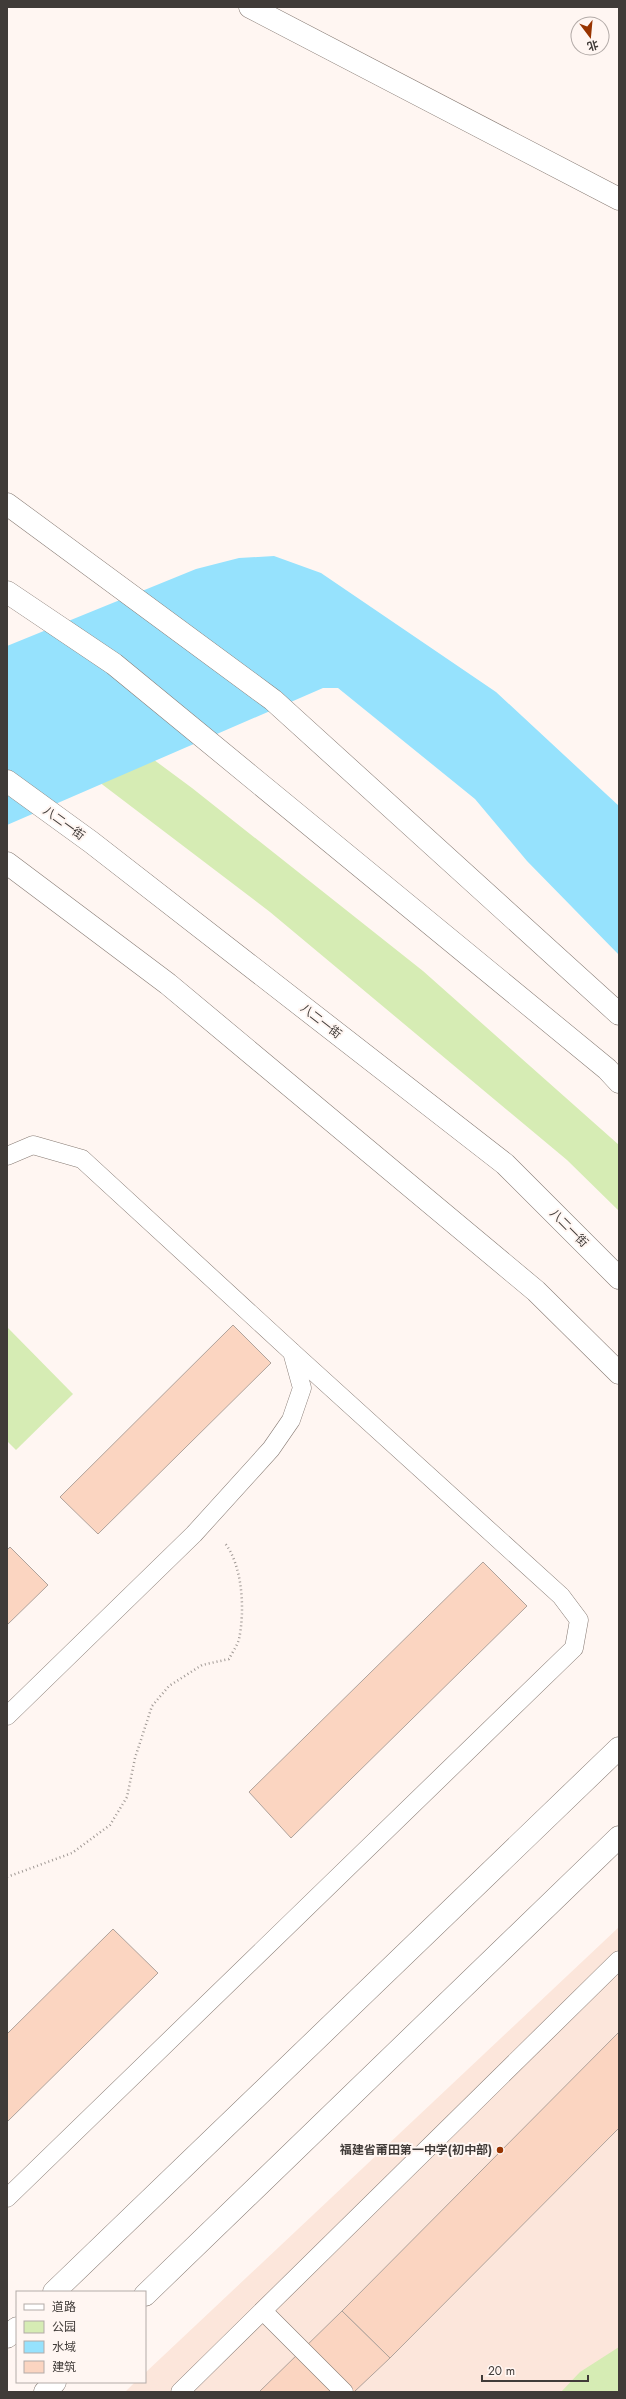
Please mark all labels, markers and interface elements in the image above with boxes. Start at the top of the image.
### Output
north arrow [570,16,610,56]
text: 北 [585,36,600,55]
street label: 八二一街 [39,802,89,844]
street label: 八二一街 [297,999,345,1043]
street label: 八二一街 [546,1205,592,1251]
place label: 福建省莆田第一中学(初中部) [340,2141,492,2159]
marker: 福建省莆田第一中学(初中部) [495,2145,505,2155]
legend [16,2291,146,2383]
text: 道路 [52,2298,76,2316]
text: 公园 [52,2318,76,2336]
text: 水域 [52,2338,76,2356]
scale bar [482,2357,588,2383]
text: 建筑 [52,2358,76,2376]
text: 20 m [488,2362,515,2380]

